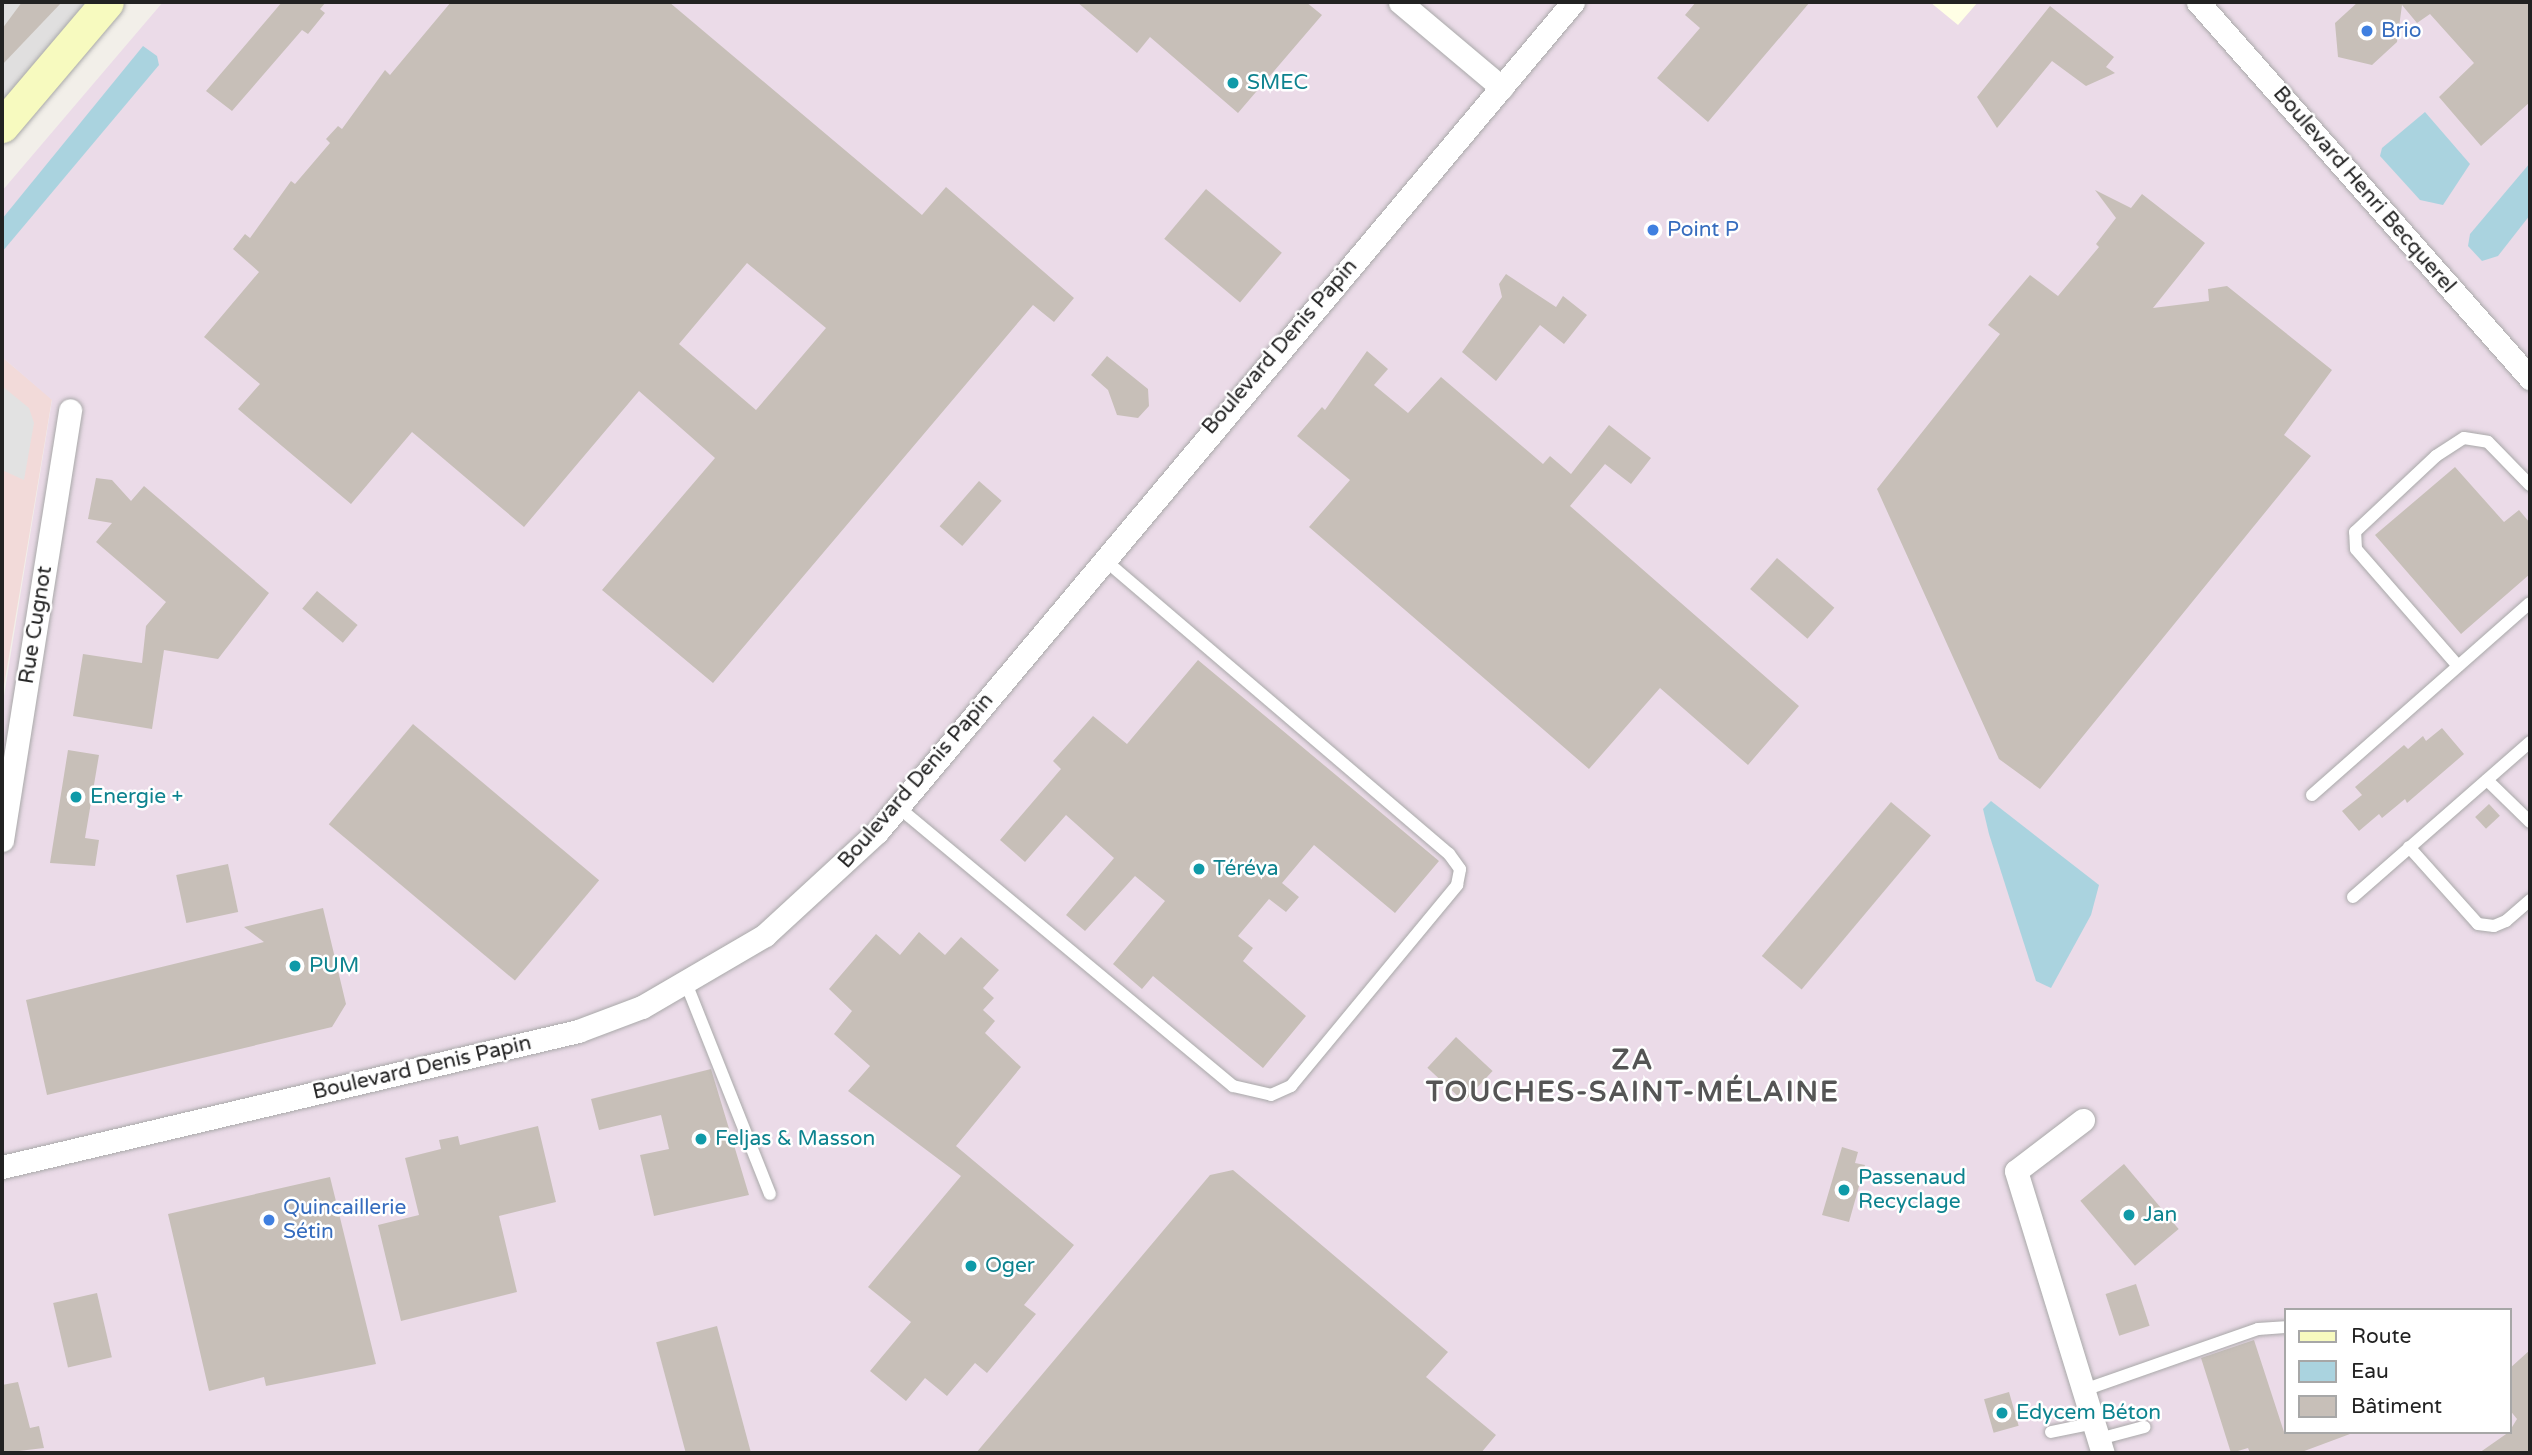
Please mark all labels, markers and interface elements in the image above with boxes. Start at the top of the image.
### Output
place label: Brio [2381,18,2421,44]
marker: Brio [2359,23,2375,39]
place label: SMEC [1247,70,1308,96]
marker: SMEC [1225,75,1241,91]
street label: Boulevard Henri Becquerel [2267,82,2461,298]
place label: Point P [1667,217,1739,243]
marker: Point P [1645,222,1661,238]
street label: Boulevard Denis Papin [1197,254,1363,440]
street label: Rue Cugnot [14,564,58,686]
street label: Boulevard Denis Papin [833,688,999,874]
place label: Energie + [90,784,183,810]
marker: Energie + [68,789,84,805]
place label: Téréva [1213,856,1279,882]
marker: Téréva [1191,861,1207,877]
place label: PUM [309,953,359,979]
marker: PUM [287,958,303,974]
street label: Boulevard Denis Papin [310,1031,534,1105]
district label: ZA TOUCHES-SAINT-MÉLAINE [1429,1043,1837,1109]
place label: Feljas & Masson [715,1126,875,1152]
marker: Feljas & Masson [693,1131,709,1147]
place label: Passenaud Recyclage [1858,1165,1966,1215]
marker: Passenaud Recyclage [1836,1182,1852,1198]
place label: Quincaillerie Sétin [283,1195,406,1245]
place label: Jan [2143,1202,2177,1228]
marker: Jan [2121,1207,2137,1223]
marker: Quincaillerie Sétin [261,1212,277,1228]
place label: Oger [985,1253,1035,1279]
marker: Oger [963,1258,979,1274]
legend [2284,1308,2511,1434]
text: Route [2351,1324,2411,1349]
text: Eau [2351,1359,2389,1384]
text: Bâtiment [2351,1394,2442,1419]
place label: Edycem Béton [2016,1400,2161,1426]
marker: Edycem Béton [1994,1405,2010,1421]

